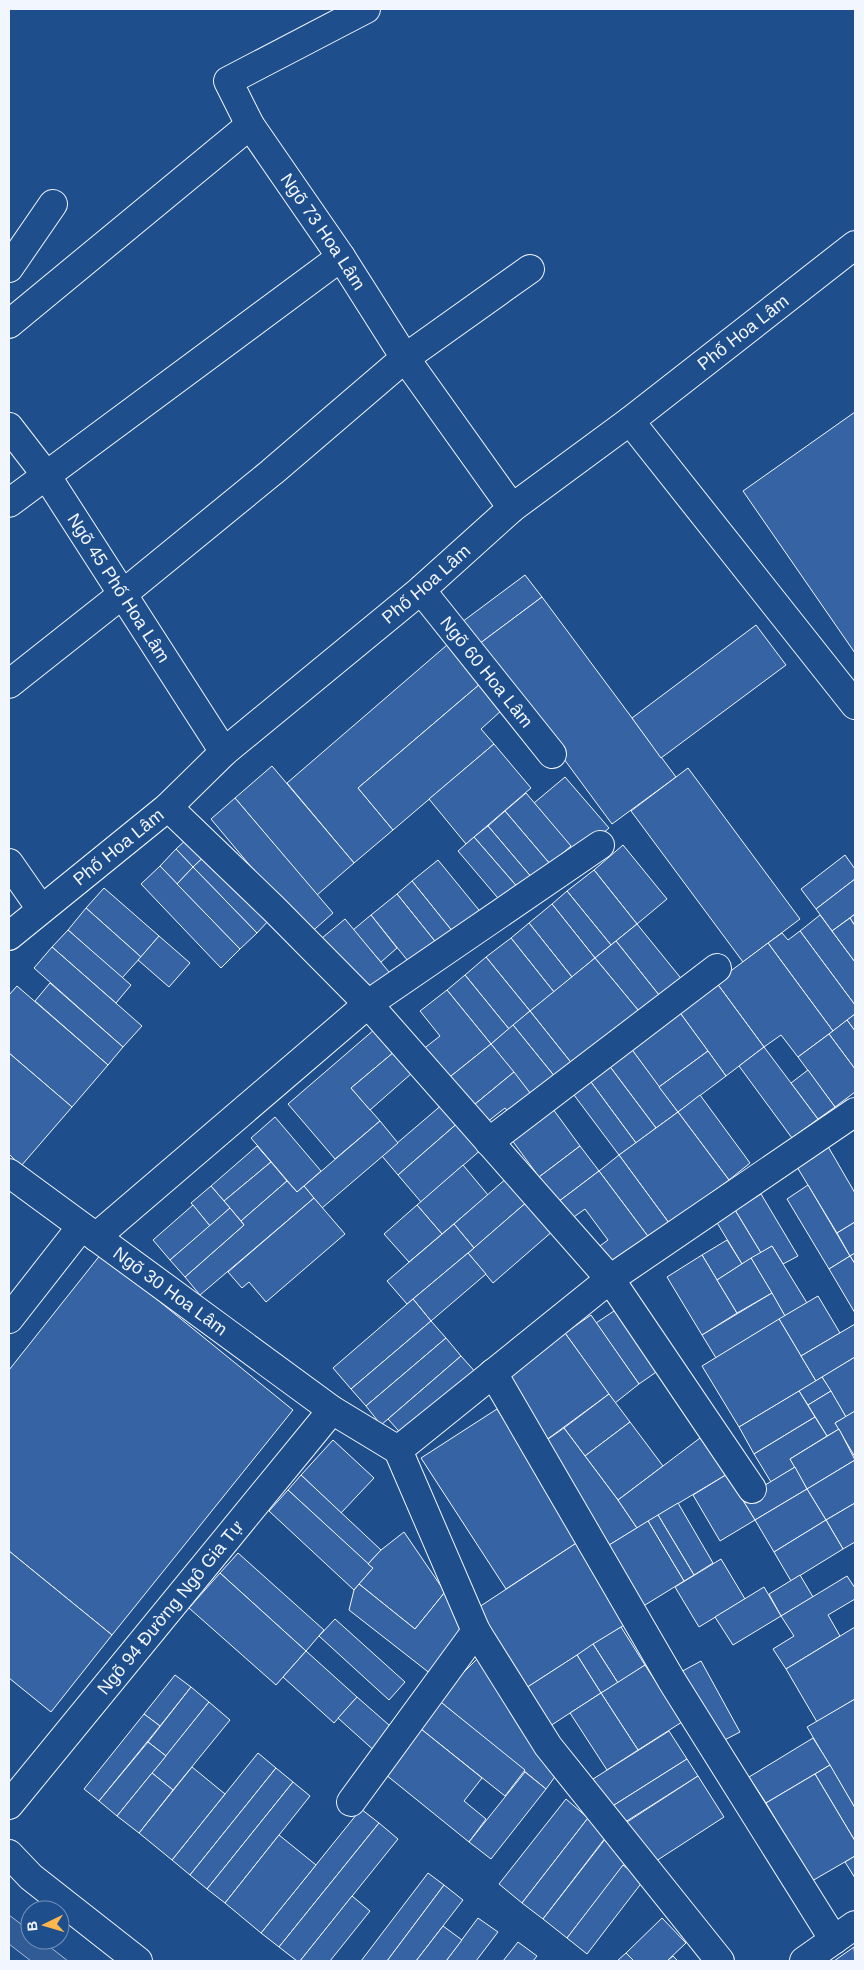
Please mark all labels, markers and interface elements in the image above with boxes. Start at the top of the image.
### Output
street label: Ngõ 73 Hoa Lâm [276,170,369,294]
street label: Phố Hoa Lâm [694,291,793,374]
street label: Ngõ 45 Phố Hoa Lâm [63,510,174,666]
street label: Phố Hoa Lâm [378,541,474,628]
street label: Ngõ 60 Hoa Lâm [436,613,537,731]
street label: Phố Hoa Lâm [69,805,168,890]
street label: Ngõ 30 Hoa Lâm [109,1243,231,1340]
street label: Ngõ 94 Đường Ngô Gia Tự [93,1517,247,1699]
north arrow [20,1900,70,1950]
text: B [24,1920,40,1932]

